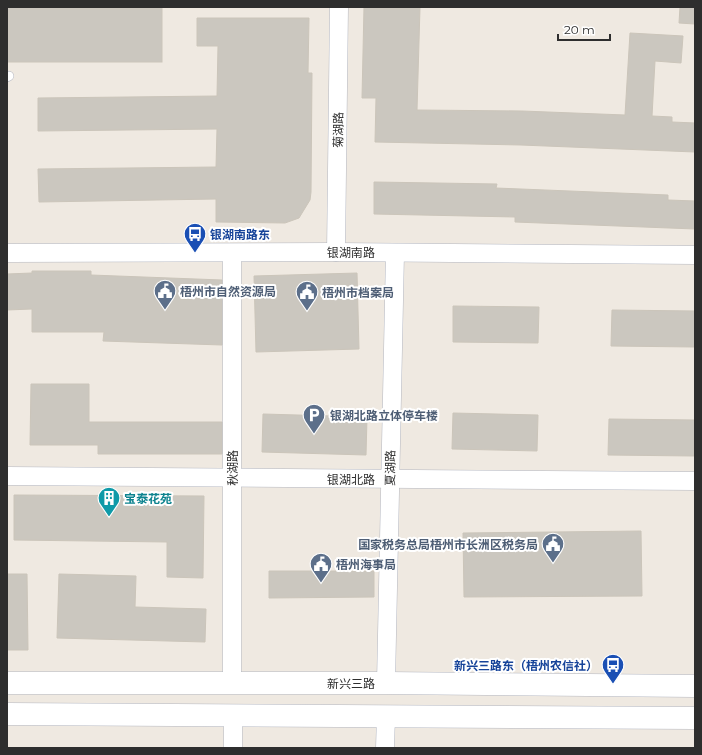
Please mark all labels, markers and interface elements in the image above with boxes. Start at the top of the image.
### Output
scale bar [558,16,610,42]
text: 20 m [564,22,595,37]
street label: 菊湖路 [330,112,346,148]
bus stop icon: 银湖南路东 [182,221,208,254]
place label: 银湖南路东 [210,227,270,242]
street label: 银湖南路 [327,245,375,260]
public building icon: 梧州市自然资源局 [152,278,178,311]
public building icon: 梧州市档案局 [294,279,320,312]
place label: 梧州市自然资源局 [180,284,276,299]
place label: 梧州市档案局 [322,285,394,300]
parking icon: 银湖北路立体停车楼 [301,402,327,435]
place label: 银湖北路立体停车楼 [330,408,438,423]
street label: 秋湖路 [225,450,240,486]
street label: 夏湖路 [382,450,398,486]
street label: 银湖北路 [327,472,375,487]
building icon: 宝泰花苑 [96,485,122,518]
place label: 宝泰花苑 [124,491,172,506]
public building icon: 国家税务总局梧州市长洲区税务局 [540,531,566,564]
place label: 国家税务总局梧州市长洲区税务局 [358,537,538,552]
public building icon: 梧州海事局 [308,551,334,584]
place label: 梧州海事局 [336,557,396,572]
bus stop icon: 新兴三路东（梧州农信社） [600,652,626,685]
place label: 新兴三路东（梧州农信社） [454,658,598,673]
street label: 新兴三路 [327,676,375,691]

